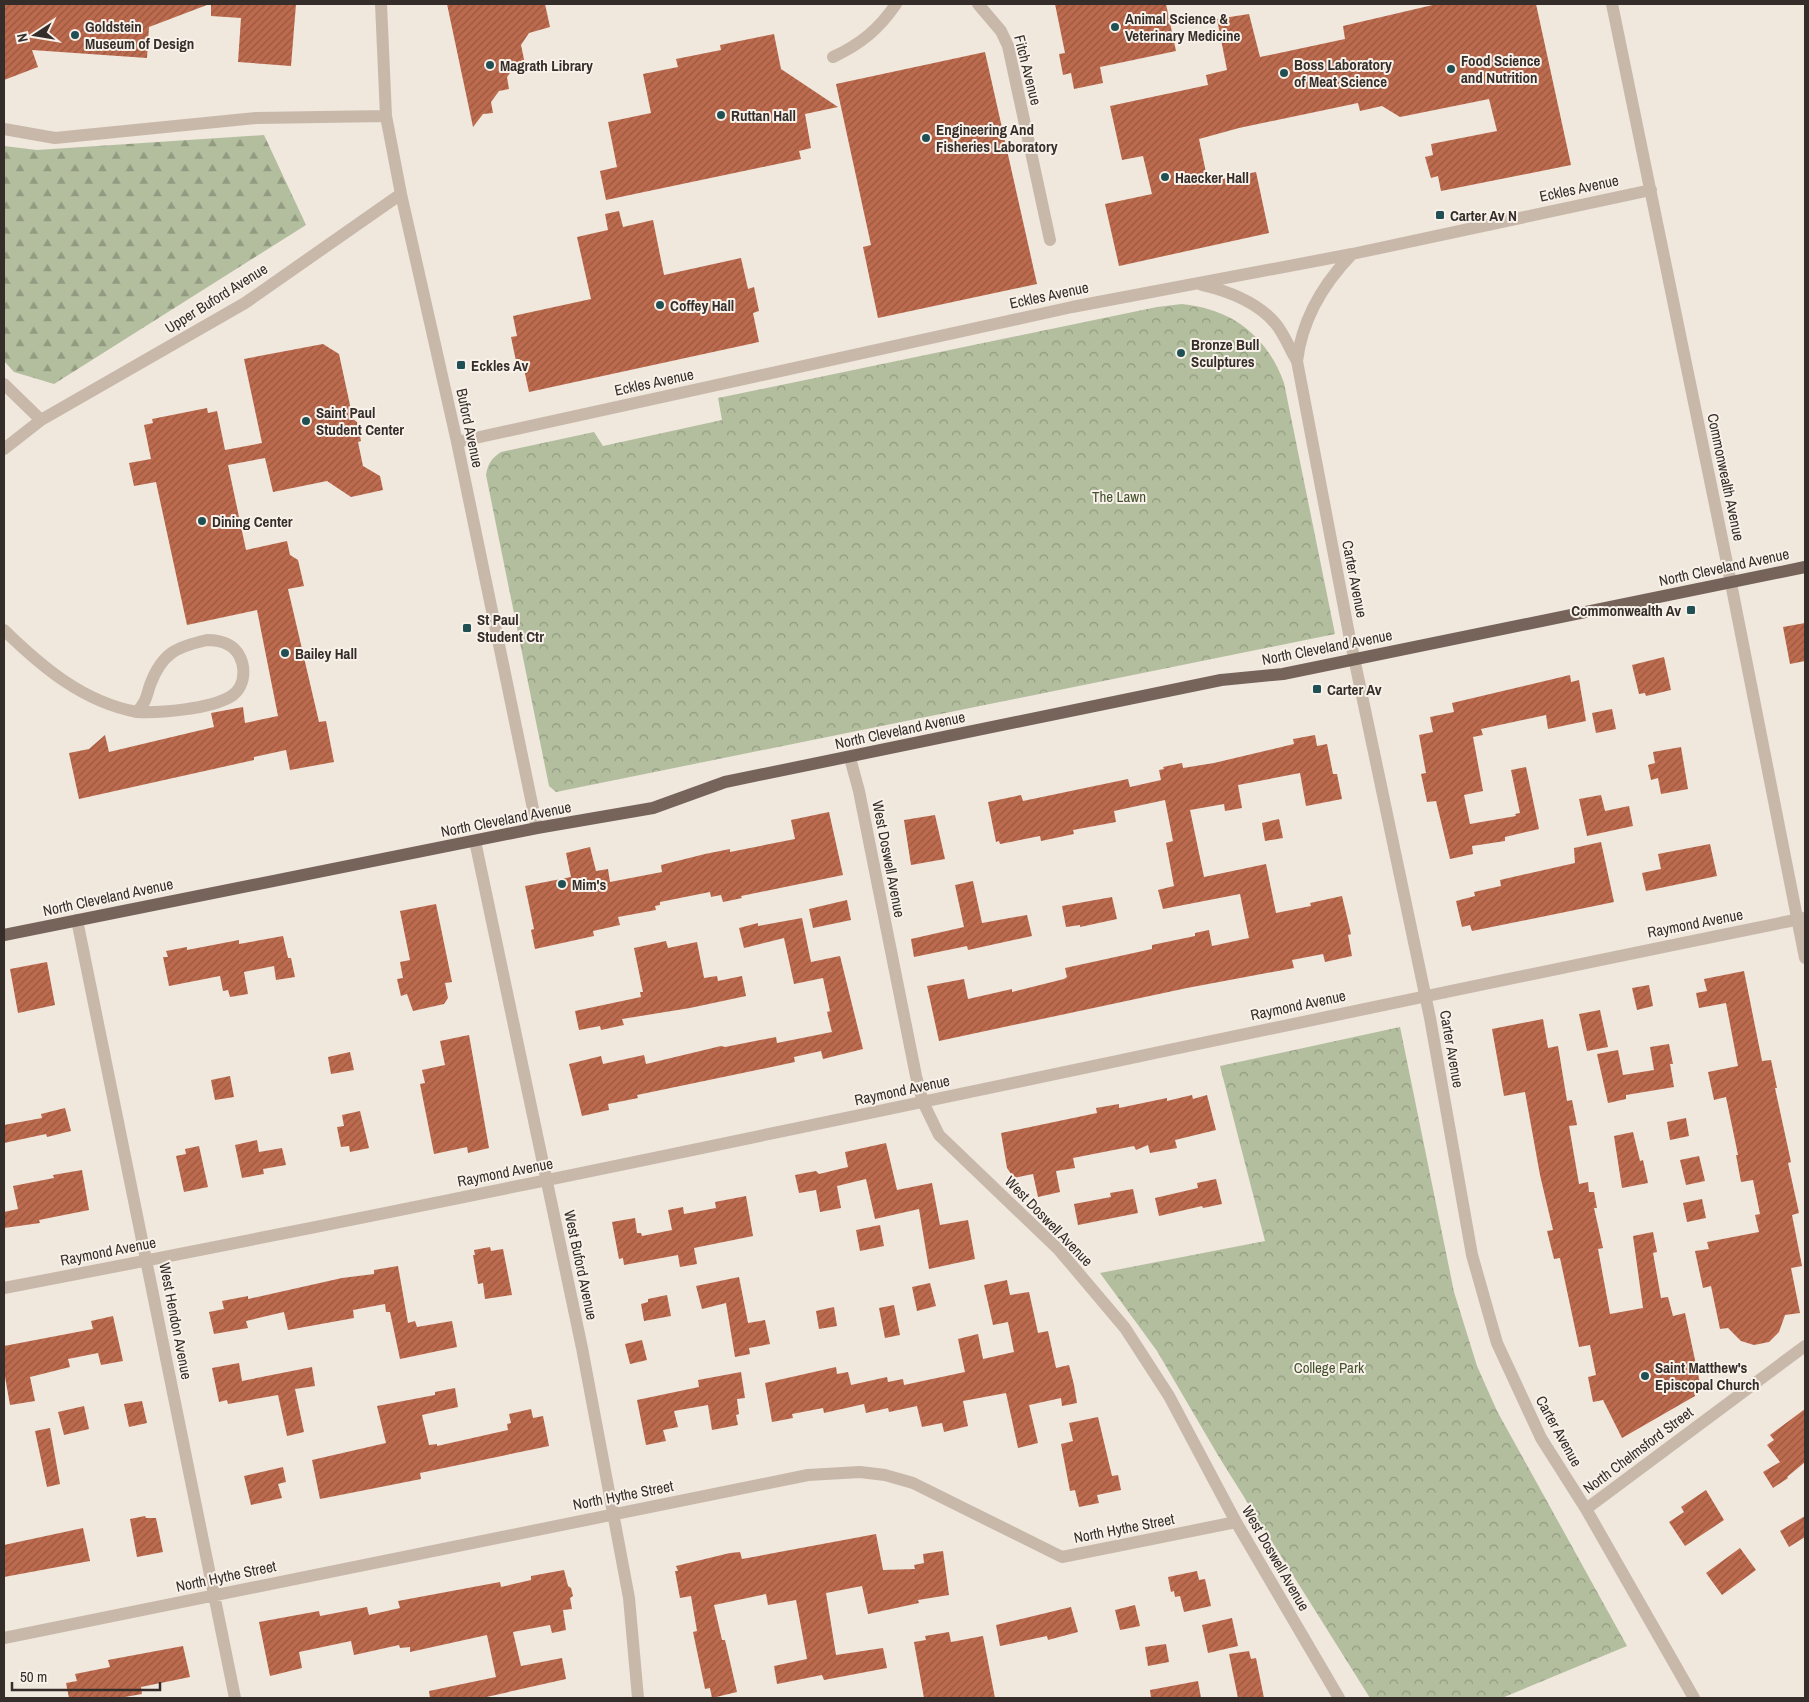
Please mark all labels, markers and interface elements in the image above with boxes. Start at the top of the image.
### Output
place label: Animal Science & Veterinary Medicine [1125,8,1240,46]
north arrow [10,10,60,60]
place label: Goldstein Museum of Design [85,16,194,54]
marker: Animal Science & Veterinary Medicine [1109,21,1121,33]
marker: Goldstein Museum of Design [69,29,81,41]
text: N [13,32,32,44]
street label: Fitch Avenue [1009,33,1047,107]
place label: Food Science and Nutrition [1461,50,1541,88]
place label: Boss Laboratory of Meat Science [1294,54,1392,92]
place label: Magrath Library [500,55,593,76]
marker: Magrath Library [484,59,496,71]
marker: Food Science and Nutrition [1445,63,1457,75]
marker: Boss Laboratory of Meat Science [1278,67,1290,79]
place label: Ruttan Hall [731,105,796,126]
marker: Ruttan Hall [715,109,727,121]
place label: Engineering And Fisheries Laboratory [936,119,1058,157]
marker: Engineering And Fisheries Laboratory [920,132,932,144]
place label: Haecker Hall [1175,167,1249,188]
street label: Eckles Avenue [1537,169,1621,207]
marker: Haecker Hall [1159,171,1171,183]
place label: Carter Av N [1450,205,1517,226]
marker: Carter Av N [1434,209,1446,221]
street label: Upper Buford Avenue [161,258,271,338]
street label: Eckles Avenue [1007,276,1091,314]
place label: Coffey Hall [670,295,734,316]
marker: Coffey Hall [654,299,666,311]
place label: Bronze Bull Sculptures [1191,334,1259,372]
marker: Bronze Bull Sculptures [1175,347,1187,359]
place label: Eckles Av [471,355,528,376]
marker: Eckles Av [455,359,467,371]
street label: Eckles Avenue [612,363,696,401]
street label: Buford Avenue [451,386,489,470]
place label: Saint Paul Student Center [316,402,404,440]
street label: Commonwealth Avenue [1702,411,1750,543]
marker: Saint Paul Student Center [300,415,312,427]
park label: The Lawn [1092,486,1146,507]
place label: Dining Center [212,511,293,532]
marker: Dining Center [196,515,208,527]
street label: Carter Avenue [1337,539,1373,620]
street label: North Cleveland Avenue [1657,543,1791,591]
place label: Commonwealth Av [1571,600,1681,621]
marker: Commonwealth Av [1685,604,1697,616]
place label: St Paul Student Ctr [477,609,544,647]
marker: St Paul Student Ctr [461,622,473,634]
street label: North Cleveland Avenue [1260,624,1394,670]
place label: Bailey Hall [295,643,357,664]
marker: Bailey Hall [279,647,291,659]
place label: Carter Av [1327,679,1382,700]
marker: Carter Av [1311,683,1323,695]
street label: North Cleveland Avenue [833,706,967,754]
street label: North Cleveland Avenue [439,796,573,842]
street label: West Doswell Avenue [867,799,911,919]
street label: North Cleveland Avenue [41,873,175,921]
place label: Mim's [572,874,607,895]
marker: Mim's [556,878,568,890]
street label: Raymond Avenue [1645,903,1745,943]
street label: Raymond Avenue [1248,985,1348,1025]
street label: Carter Avenue [1435,1009,1469,1090]
street label: Raymond Avenue [852,1070,952,1110]
street label: Raymond Avenue [455,1152,555,1192]
street label: West Doswell Avenue [1000,1171,1098,1271]
street label: West Buford Avenue [559,1208,603,1322]
street label: Raymond Avenue [58,1231,158,1271]
street label: West Hendon Avenue [154,1261,198,1381]
park label: College Park [1294,1357,1365,1378]
place label: Saint Matthew's Episcopal Church [1655,1357,1760,1395]
marker: Saint Matthew's Episcopal Church [1639,1370,1651,1382]
street label: Carter Avenue [1531,1392,1587,1471]
street label: North Chelmsford Street [1579,1401,1698,1498]
street label: North Hythe Street [571,1475,676,1515]
street label: West Doswell Avenue [1237,1501,1315,1615]
street label: North Hythe Street [1072,1508,1177,1548]
street label: North Hythe Street [174,1555,279,1597]
scale bar [12,1660,160,1692]
text: 50 m [20,1666,47,1687]

